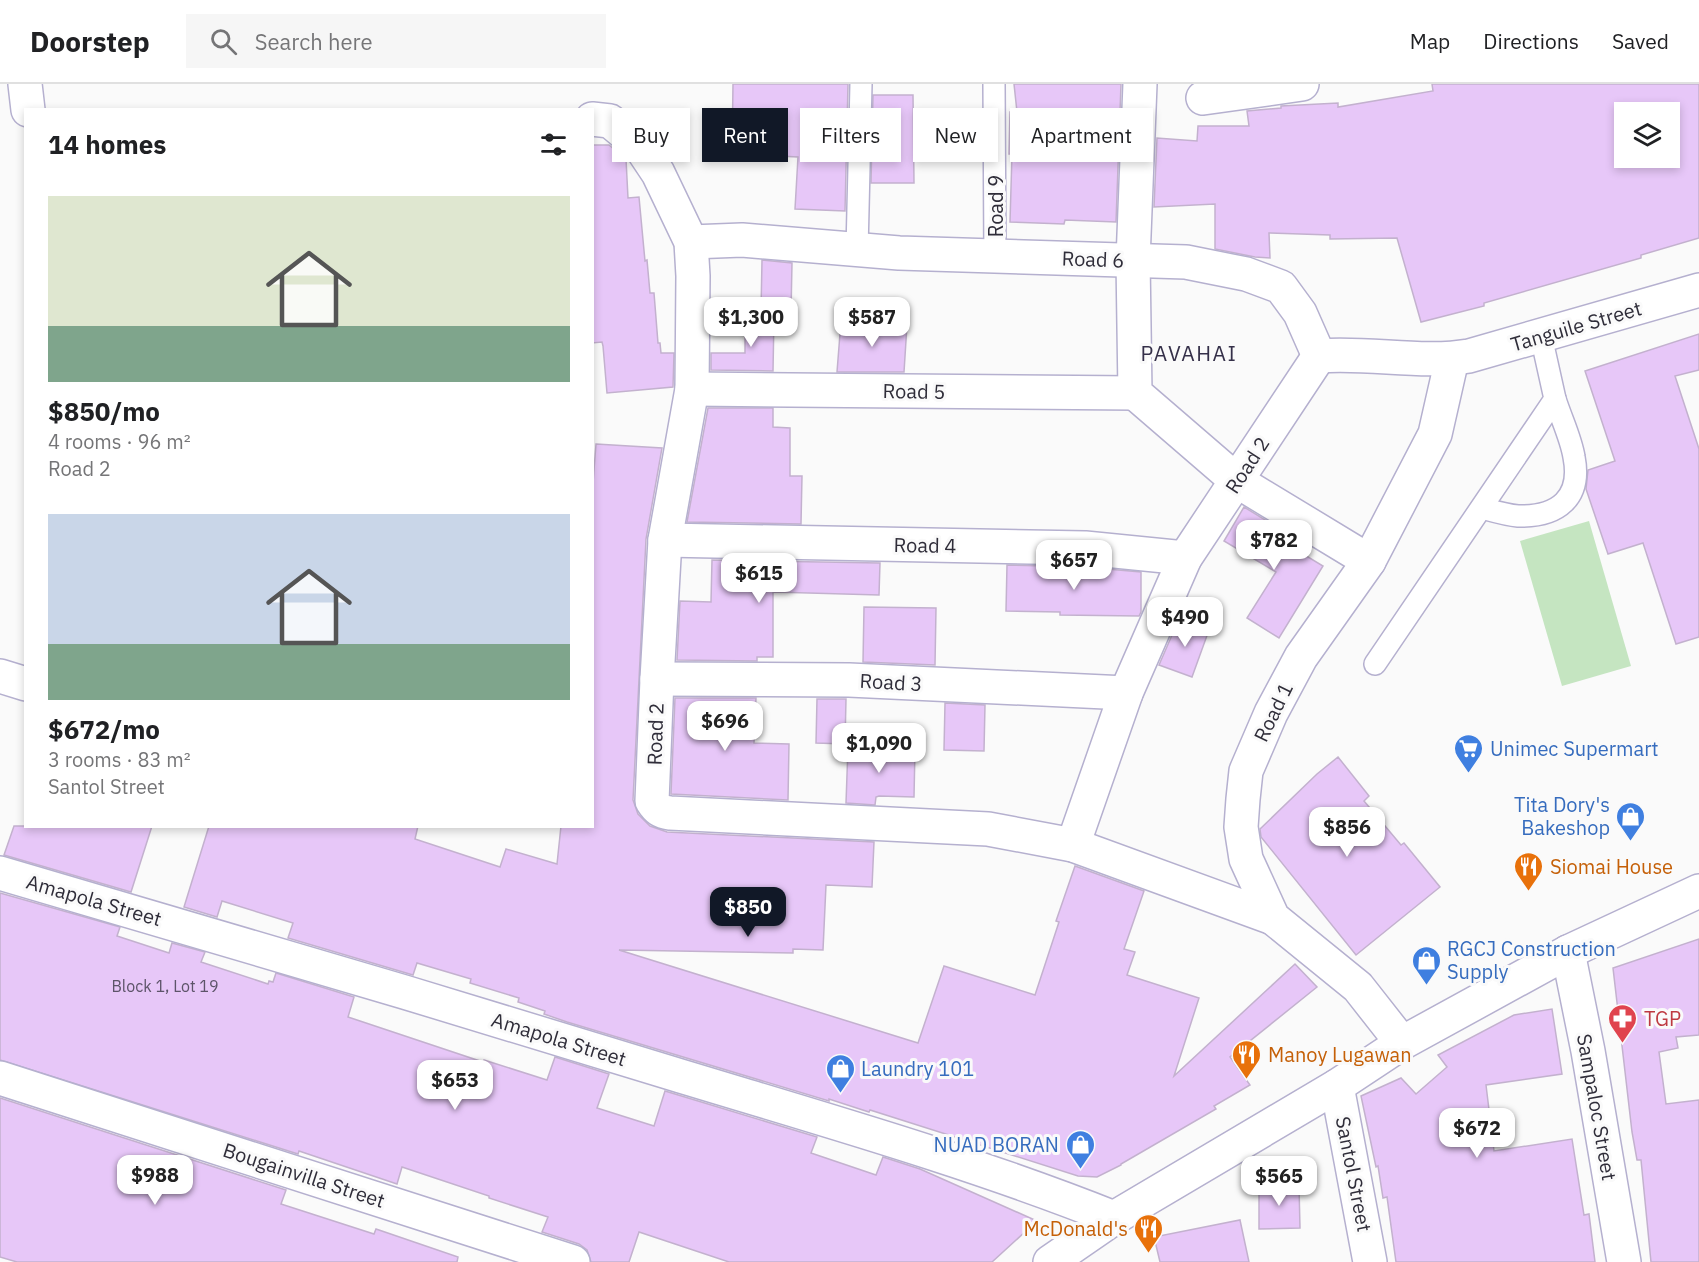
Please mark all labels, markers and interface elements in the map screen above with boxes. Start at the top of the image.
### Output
search box [186,14,606,68]
text: Doorstep [30,23,150,60]
icon: search [207,25,240,58]
text: Search here [255,27,373,56]
text: Map [1410,27,1450,55]
text: Directions [1483,27,1579,55]
text: Saved [1612,27,1669,55]
map controls [1614,102,1680,168]
button: layers [1614,102,1680,168]
chip: Buy [612,108,690,162]
chip: Rent [702,108,788,162]
chip: Filters [800,108,901,162]
chip: New [913,108,998,162]
chip: Apartment [1010,108,1153,162]
text: 14 homes [48,127,166,161]
icon: filters [537,128,570,161]
street label: Road 9 [982,175,1009,237]
icon: home [255,235,363,343]
street label: Road 6 [1061,244,1125,274]
street label: Tanguile Street [1507,294,1645,358]
pin: $1,300 [702,297,800,348]
pin: $587 [836,297,908,348]
text: $1,300 [718,303,784,330]
text: $587 [848,303,896,330]
district label: PAVAHAI [1141,339,1237,367]
street label: Road 5 [882,377,946,405]
text: $850/mo [48,394,160,428]
text: 4 rooms · 96 m² [48,428,191,455]
street label: Road 2 [1219,431,1275,499]
text: Road 2 [48,455,111,482]
pin: $782 [1238,520,1310,571]
text: $782 [1250,526,1298,553]
street label: Road 4 [893,531,957,559]
pin: $657 [1038,540,1110,591]
text: $657 [1050,546,1098,573]
icon: home [255,553,363,661]
pin: $615 [723,553,795,604]
text: $615 [735,559,783,586]
pin: $490 [1149,597,1221,648]
text: $490 [1161,603,1209,630]
street label: Road 3 [859,667,923,697]
street label: Road 1 [1247,678,1299,746]
pin: $696 [689,701,761,752]
street label: Road 2 [640,702,670,766]
text: $696 [701,707,749,734]
text: $672/mo [48,712,160,746]
pin: $1,090 [830,723,928,774]
text: $1,090 [846,729,912,756]
supermarket icon: Unimec Supermart [1453,732,1485,774]
place label: Unimec Supermart [1490,735,1659,762]
text: 3 rooms · 83 m² [48,746,191,773]
text: Santol Street [48,773,165,800]
place label: Tita Dory's Bakeshop [1514,791,1610,841]
shop icon: Tita Dory's Bakeshop [1615,800,1647,842]
pin: $856 [1311,807,1383,858]
text: $856 [1323,813,1371,840]
restaurant icon: Siomai House [1513,850,1545,892]
place label: Siomai House [1550,853,1673,880]
street label: Amapola Street [23,868,165,932]
pin: $850 [712,887,784,938]
text: $850 [724,893,772,920]
place label: RGCJ Construction Supply [1447,935,1616,985]
shop icon: RGCJ Construction Supply [1410,944,1442,986]
house number: Block 1, Lot 19 [111,976,219,996]
pharmacy icon: TGP [1607,1002,1639,1044]
place label: TGP [1644,1005,1681,1032]
street label: Amapola Street [488,1006,630,1072]
street label: Sampaloc Street [1571,1032,1623,1182]
restaurant icon: Manoy Lugawan [1231,1038,1263,1080]
place label: Manoy Lugawan [1268,1041,1412,1068]
shop icon: Laundry 101 [824,1052,856,1094]
place label: Laundry 101 [861,1055,974,1082]
pin: $653 [419,1060,491,1111]
text: $653 [431,1066,479,1093]
pin: $672 [1441,1108,1513,1159]
street label: Santol Street [1330,1114,1378,1234]
text: $672 [1453,1114,1501,1141]
shop icon: NUAD BORAN [1064,1128,1096,1170]
place label: NUAD BORAN [934,1131,1059,1158]
street label: Bougainvilla Street [220,1136,388,1214]
pin: $988 [119,1155,191,1206]
pin: $565 [1243,1156,1315,1207]
text: $988 [131,1161,179,1188]
text: $565 [1255,1162,1303,1189]
restaurant icon: McDonald's [1133,1212,1165,1254]
place label: McDonald's [1023,1215,1128,1242]

